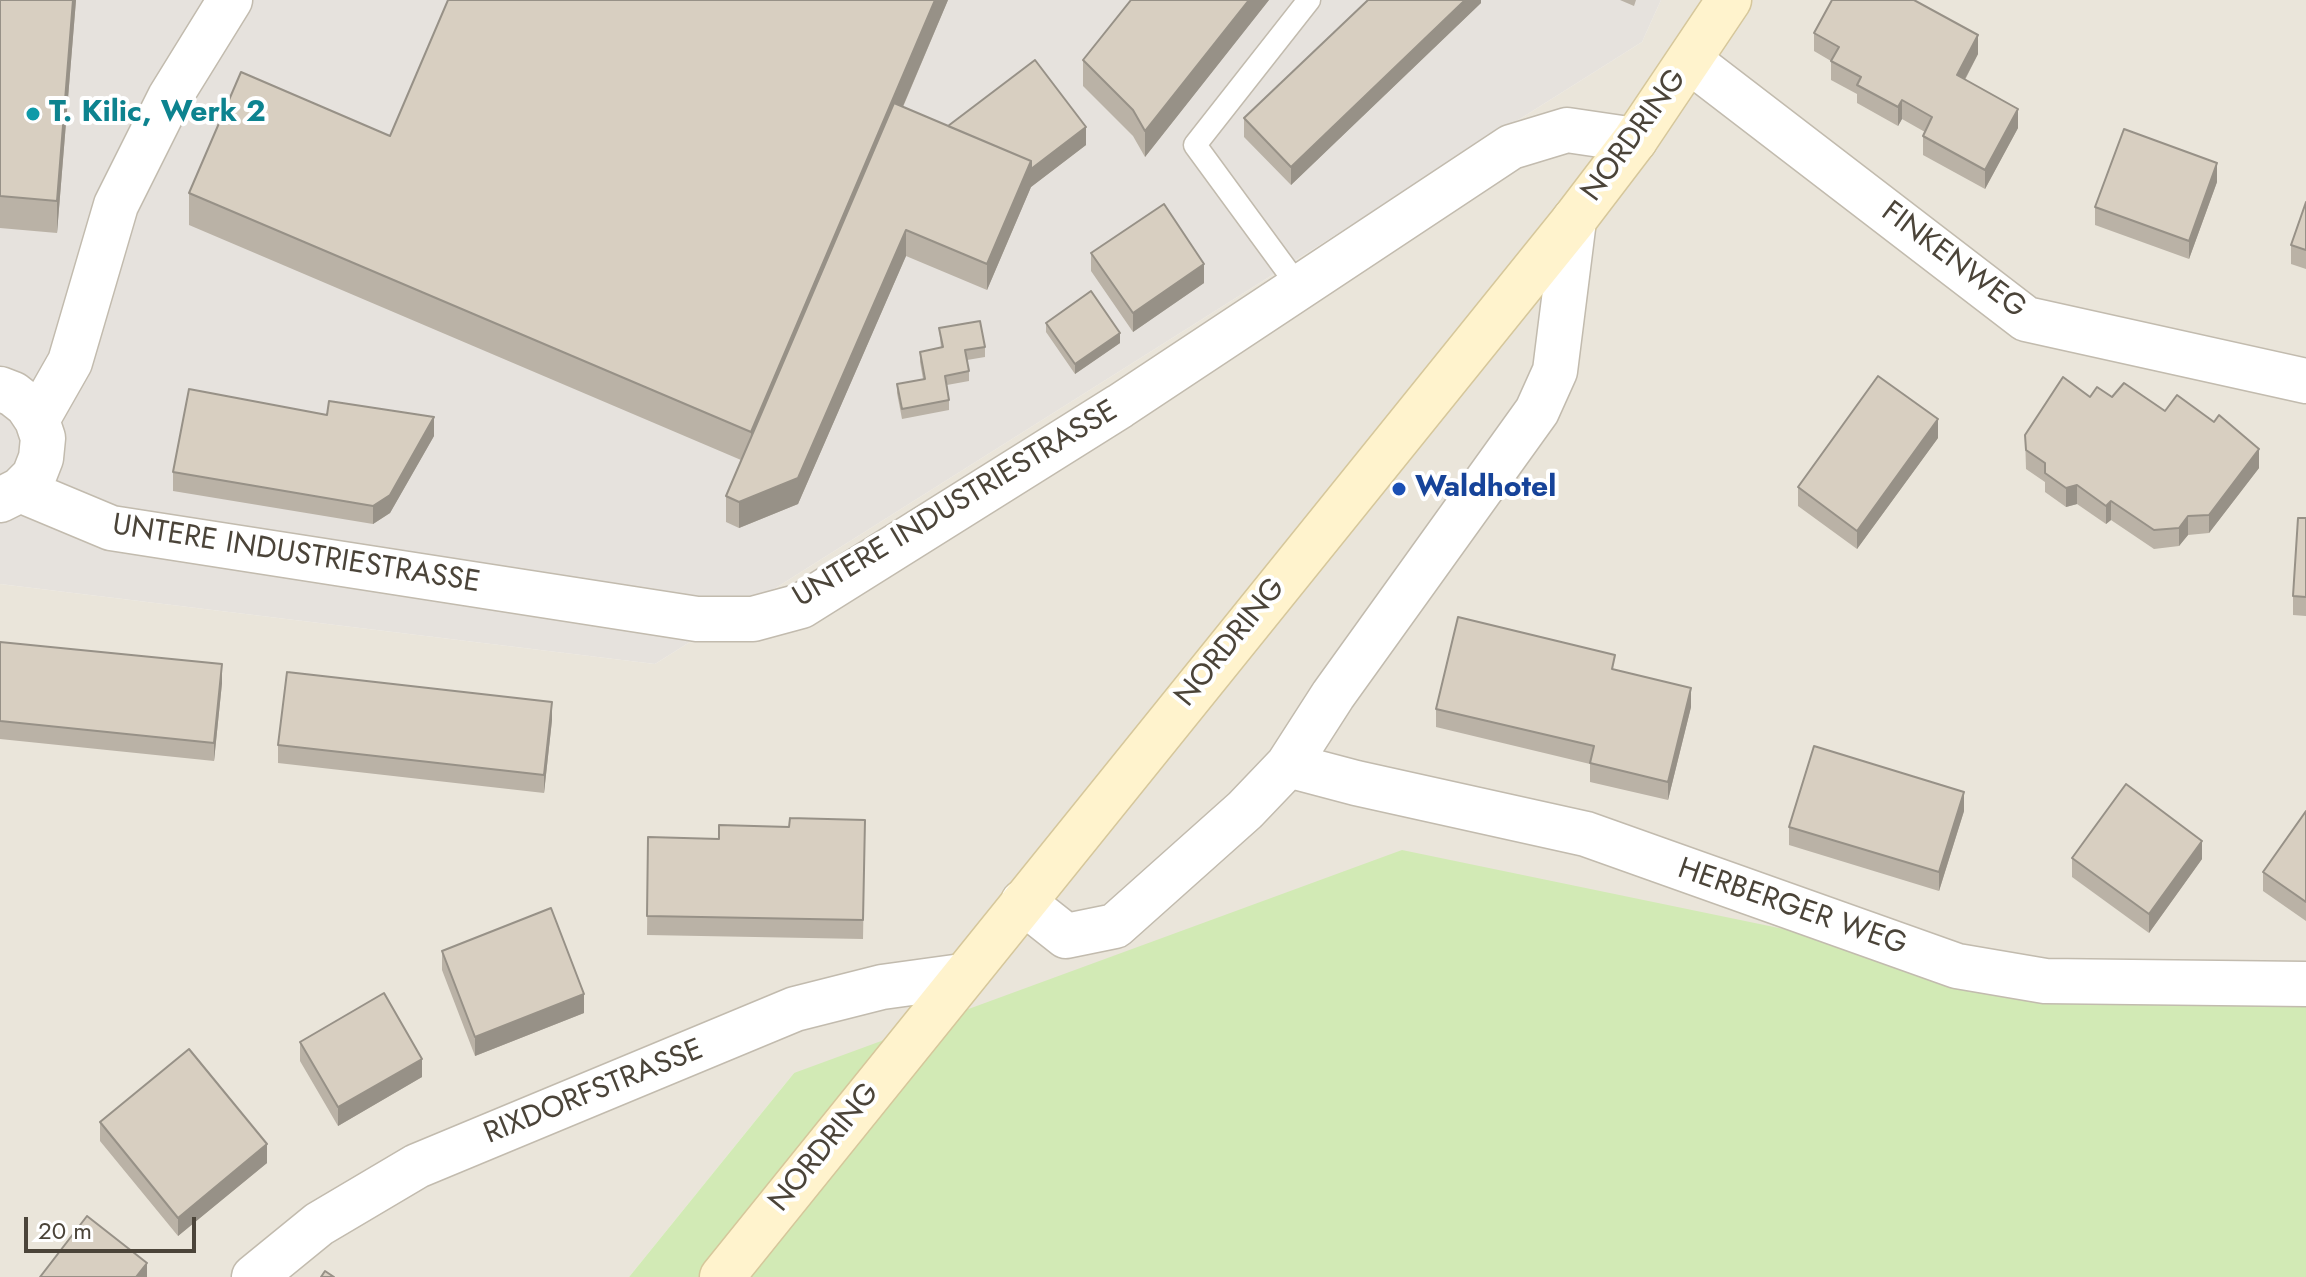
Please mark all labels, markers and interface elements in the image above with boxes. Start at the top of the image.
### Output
street label: NORDRING [1575,63,1695,209]
place label: T. Kilic, Werk 2 [49,96,266,132]
marker: T. Kilic, Werk 2 [24,105,42,123]
street label: FINKENWEG [1874,195,2032,327]
street label: UNTERE INDUSTRIESTRASSE [787,394,1125,616]
place label: Waldhotel [1415,471,1556,507]
marker: Waldhotel [1390,480,1408,498]
street label: UNTERE INDUSTRIESTRASSE [109,508,483,602]
street label: NORDRING [1168,572,1294,714]
street label: HERBERGER WEG [1673,852,1911,964]
street label: RIXDORFSTRASSE [479,1033,709,1153]
street label: NORDRING [762,1077,888,1219]
scale bar [28,1201,200,1251]
text: 20 m [38,1213,92,1248]

